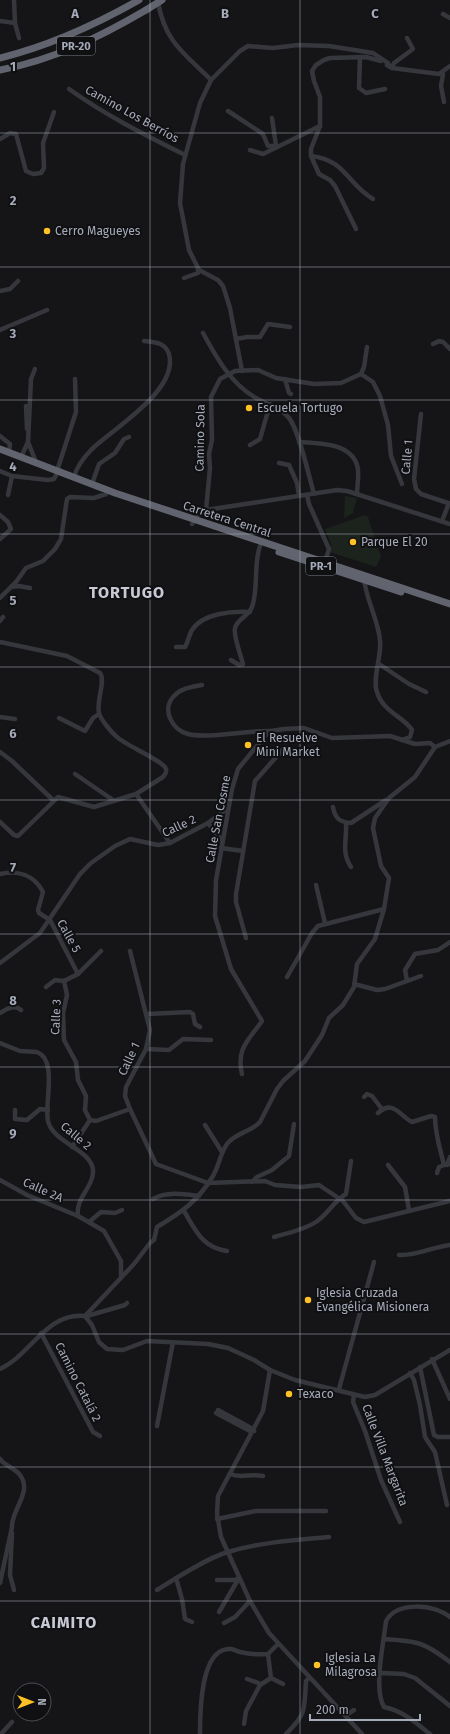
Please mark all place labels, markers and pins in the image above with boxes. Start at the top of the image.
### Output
place label: Cerro Magueyes [55,224,141,238]
marker: Cerro Magueyes [42,226,52,236]
place label: Escuela Tortugo [257,401,343,415]
marker: Escuela Tortugo [244,403,254,413]
place label: Parque El 20 [361,535,428,549]
marker: Parque El 20 [348,537,358,547]
place label: El Resuelve Mini Market [256,731,320,759]
marker: El Resuelve Mini Market [243,740,253,750]
place label: Iglesia Cruzada Evangélica Misionera [316,1286,429,1314]
marker: Iglesia Cruzada Evangélica Misionera [303,1295,313,1305]
place label: Texaco [297,1387,334,1401]
marker: Texaco [284,1389,294,1399]
place label: Iglesia La Milagrosa [325,1651,377,1679]
marker: Iglesia La Milagrosa [312,1660,322,1670]

